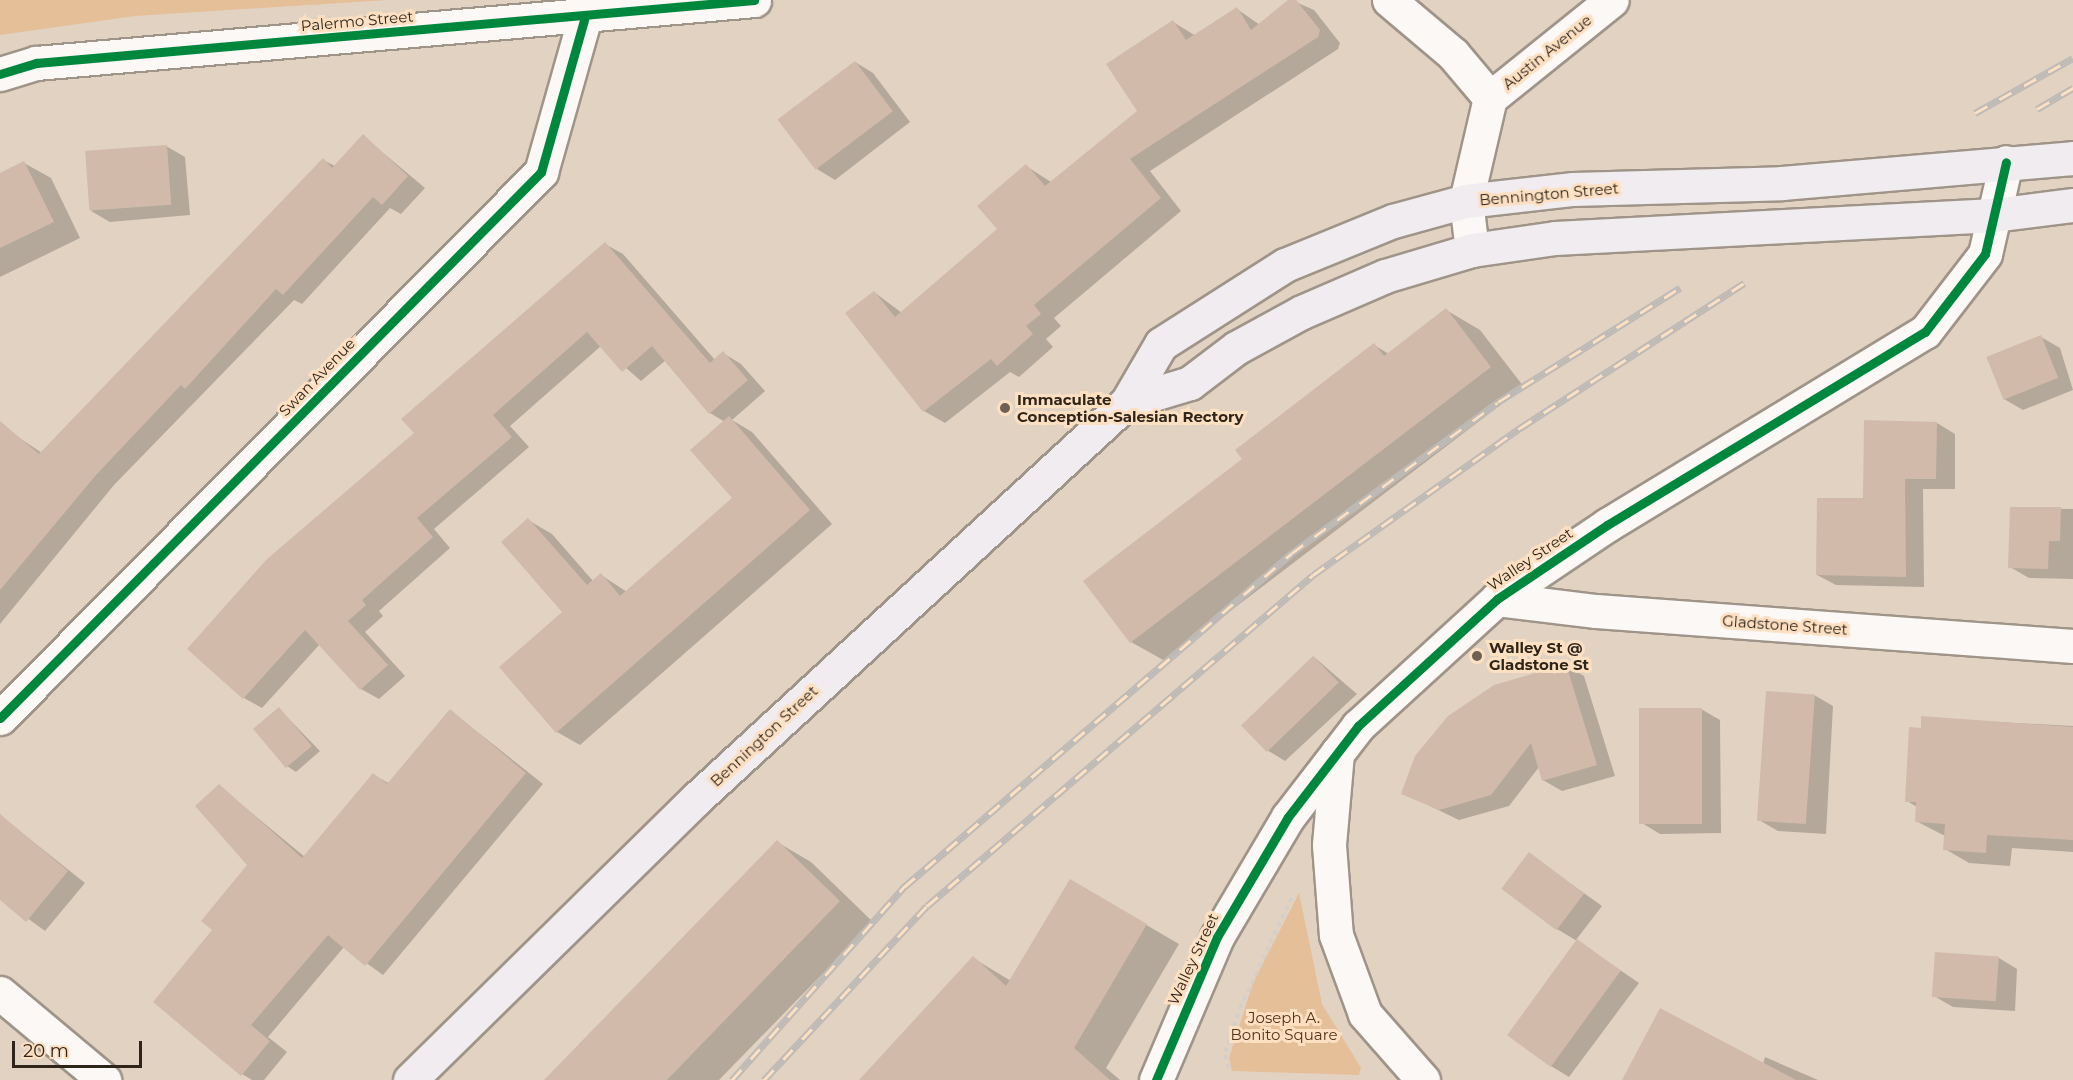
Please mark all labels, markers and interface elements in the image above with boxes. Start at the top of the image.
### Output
street label: Palermo Street [300,7,414,35]
street label: Austin Avenue [1499,11,1595,93]
street label: Bennington Street [1479,179,1619,209]
street label: Swan Avenue [275,334,359,420]
place label: Immaculate Conception-Salesian Rectory [1017,390,1243,425]
marker: Immaculate Conception-Salesian Rectory [998,401,1012,415]
street label: Walley Street [1484,524,1576,594]
street label: Gladstone Street [1722,612,1848,638]
place label: Walley St @ Gladstone St [1489,638,1589,673]
marker: Walley St @ Gladstone St [1470,649,1484,663]
street label: Bennington Street [707,682,821,790]
street label: Walley Street [1164,910,1222,1008]
park label: Joseph A. Bonito Square [1230,1008,1338,1043]
scale bar [15,1029,146,1067]
text: 20 m [23,1040,69,1062]

